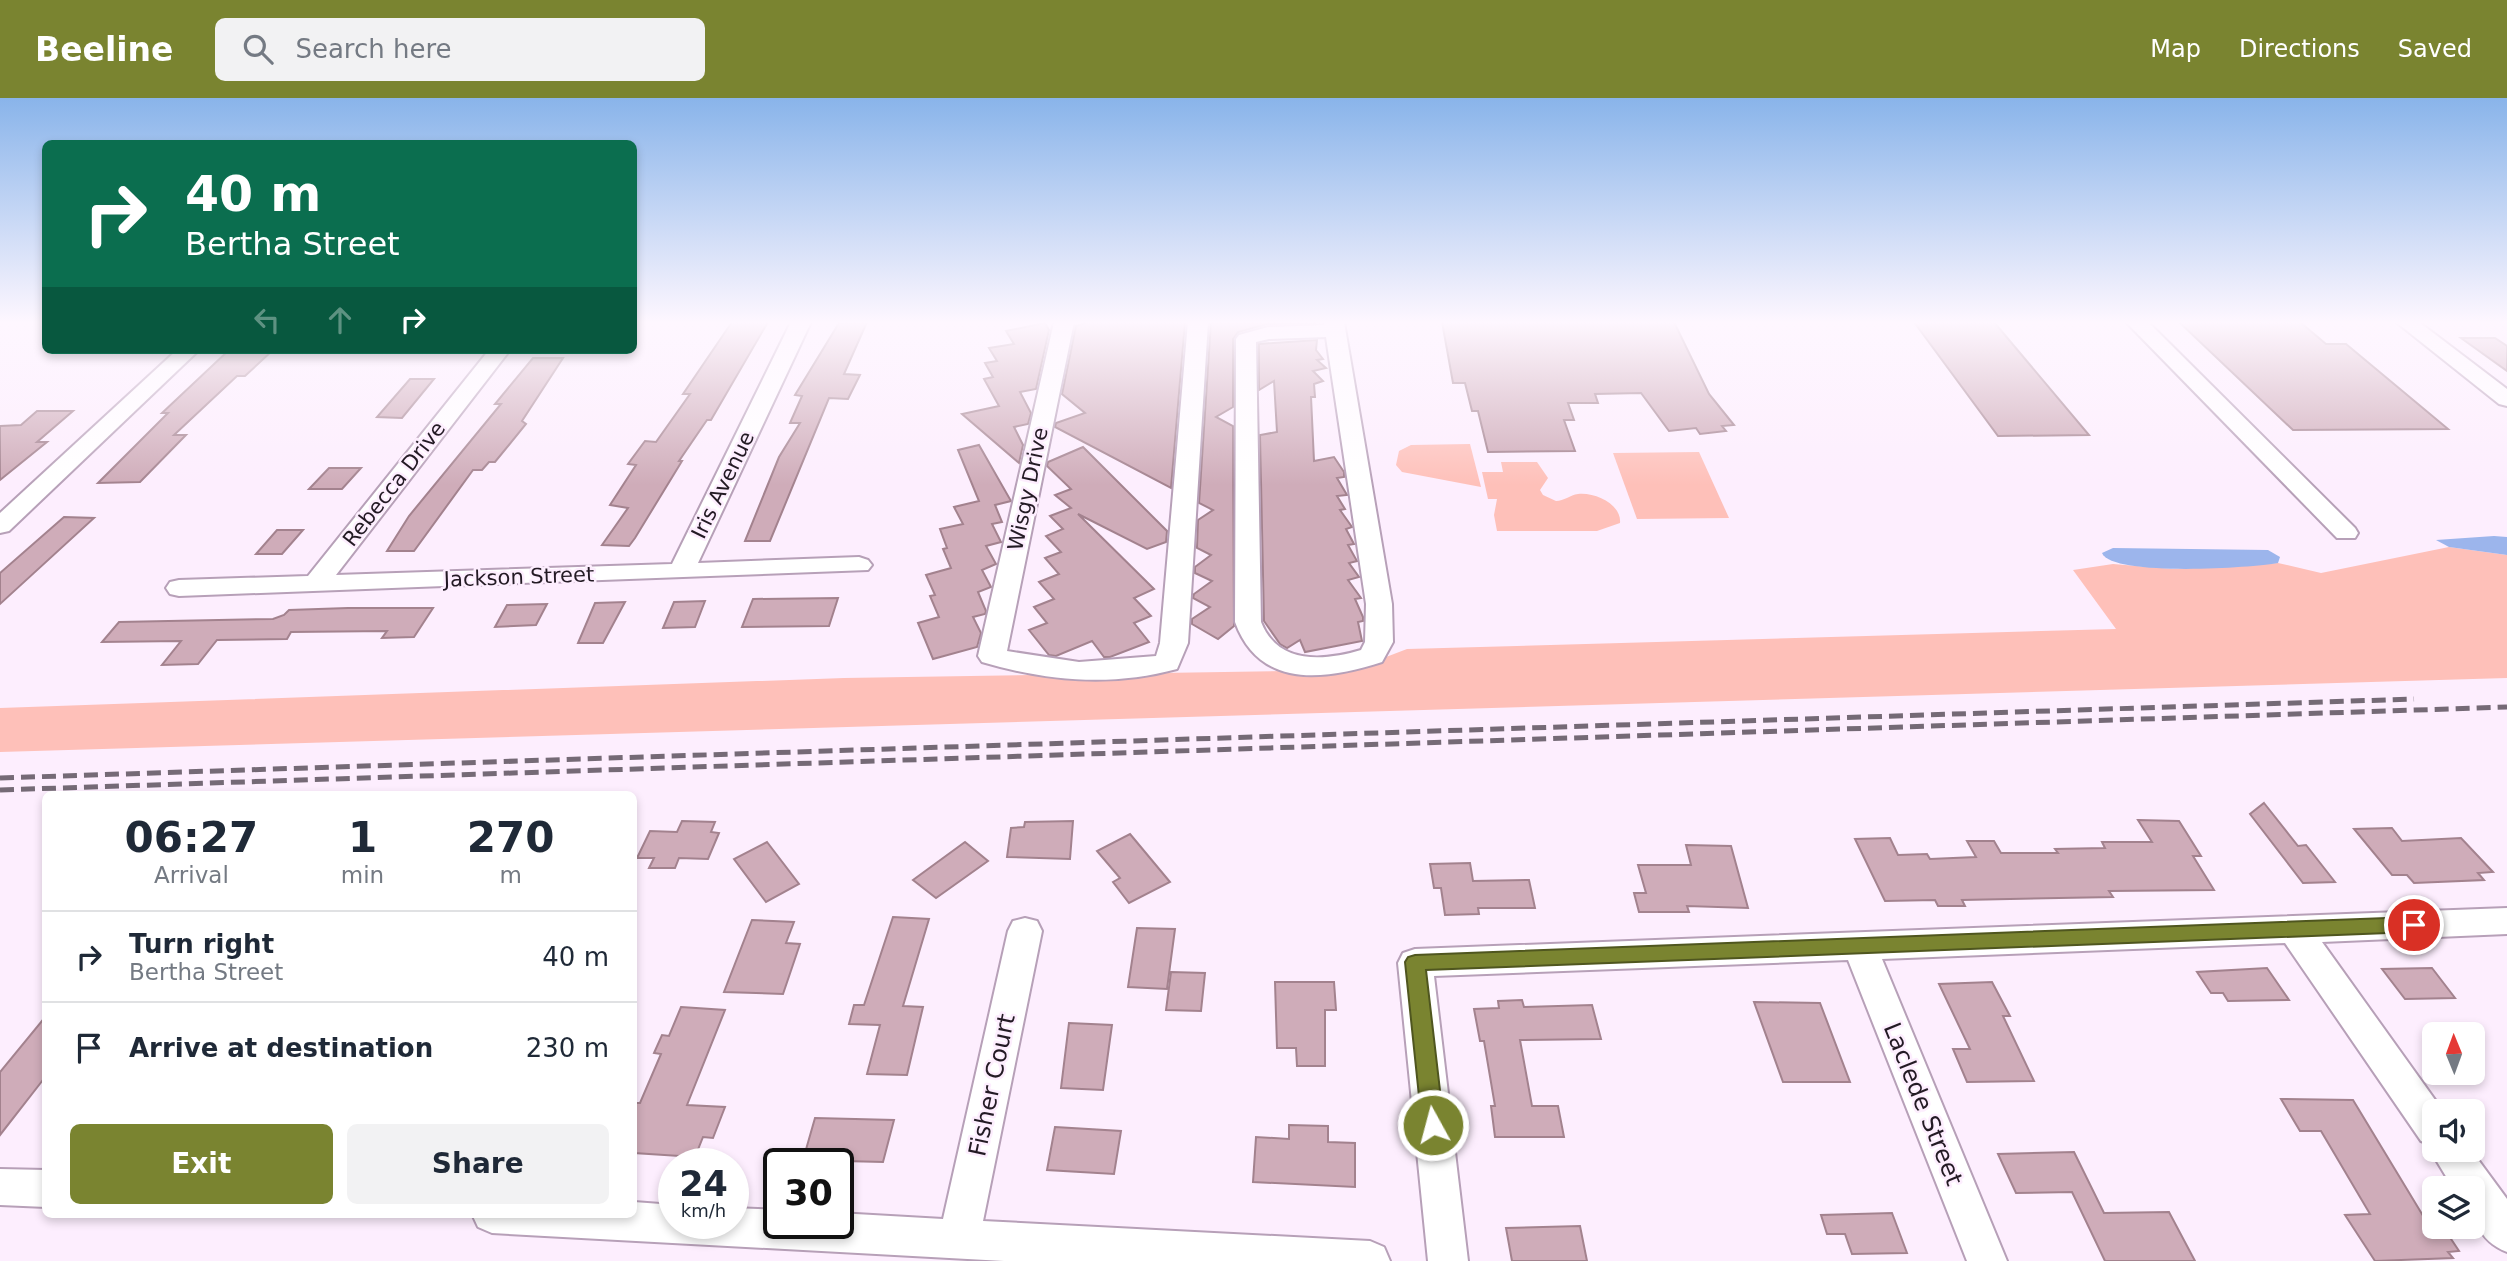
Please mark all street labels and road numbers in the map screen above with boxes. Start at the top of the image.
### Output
street label: Rebecca Drive [338,417,450,551]
street label: Wisgy Drive [1003,425,1053,553]
street label: Iris Avenue [687,427,759,543]
street label: Jackson Street [441,562,595,592]
street label: Fisher Court [963,1011,1021,1159]
street label: Laclede Street [1878,1018,1968,1190]

